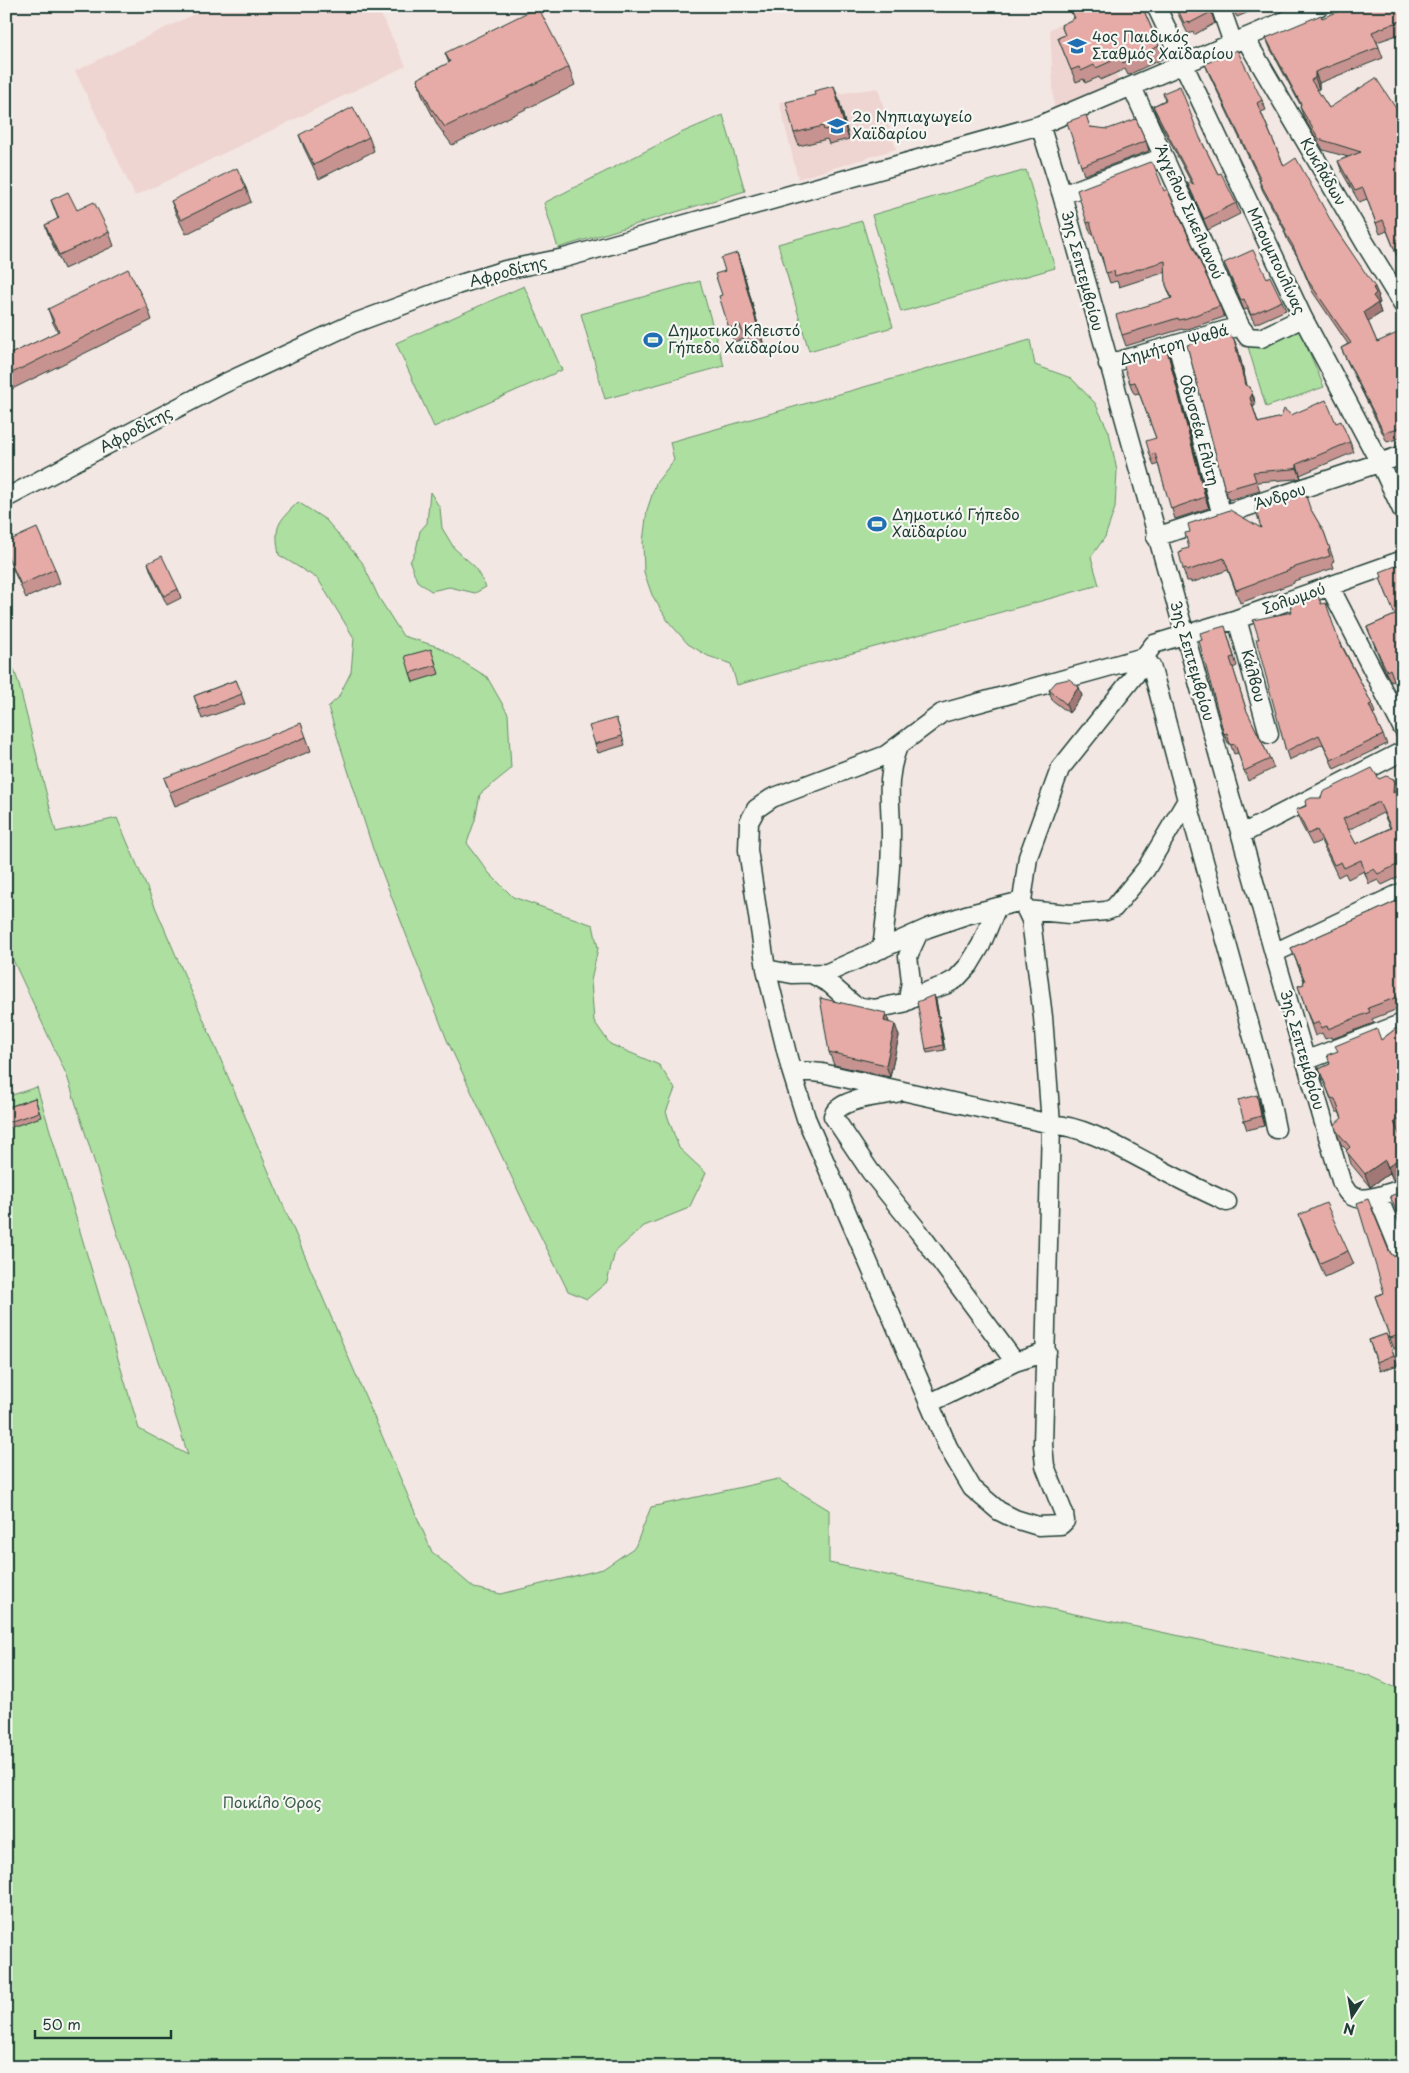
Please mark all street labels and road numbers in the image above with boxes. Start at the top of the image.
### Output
street label: Κυκλάδων [1295,133,1353,210]
street label: Άγγελου Σικελιανού [1150,140,1230,283]
street label: Μπουμπουλίνας [1242,203,1312,318]
street label: 3ης Σεπτεμβρίου [1056,208,1111,333]
street label: Αφροδίτης [466,249,549,292]
street label: Δημήτρη Ψαθά [1116,317,1231,370]
street label: Οδυσσέα Ελύτη [1175,371,1226,488]
street label: Αφροδίτης [95,400,176,457]
street label: Άνδρου [1251,476,1308,515]
street label: Σολωμού [1259,576,1328,619]
street label: 3ης Σεπτεμβρίου [1165,598,1222,723]
street label: Κάλβου [1236,647,1273,705]
street label: 3ης Σεπτεμβρίου [1275,987,1332,1112]

